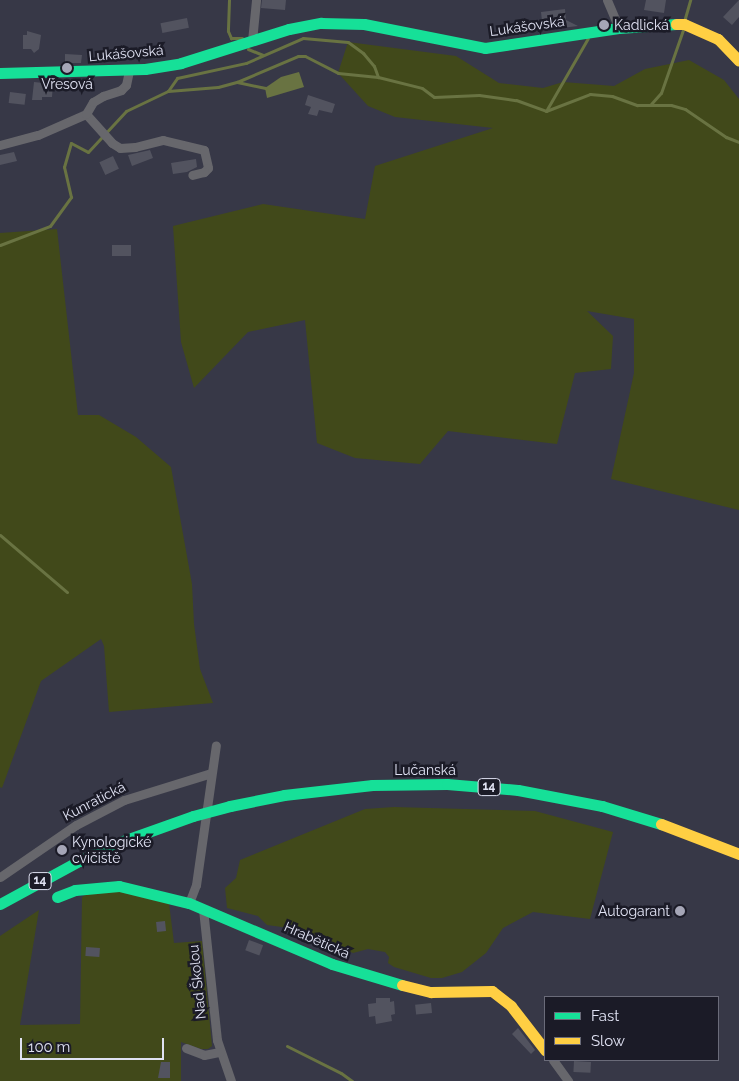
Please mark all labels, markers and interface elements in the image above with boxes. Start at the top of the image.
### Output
street label: Lukášovská [489,12,565,40]
place label: Kadlická [614,17,669,33]
marker: Kadlická [598,19,610,31]
street label: Lukášovská [88,41,164,65]
marker: Vřesová [61,62,73,74]
place label: Vřesová [41,76,93,92]
street label: Lučanská [394,762,456,778]
street label: Kunratická [60,778,128,824]
road number: 14 [476,778,502,796]
place label: Kynologické cvičiště [72,834,151,866]
marker: Kynologické cvičiště [56,844,68,856]
road number: 14 [28,871,52,890]
place label: Autogarant [598,903,670,919]
marker: Autogarant [674,905,686,917]
street label: Hrabětická [282,918,352,962]
street label: Nad Školou [185,944,209,1020]
legend [544,996,719,1061]
text: Fast [591,1007,619,1025]
scale bar [22,1028,166,1060]
text: Slow [591,1032,625,1050]
text: 100 m [28,1038,70,1056]

